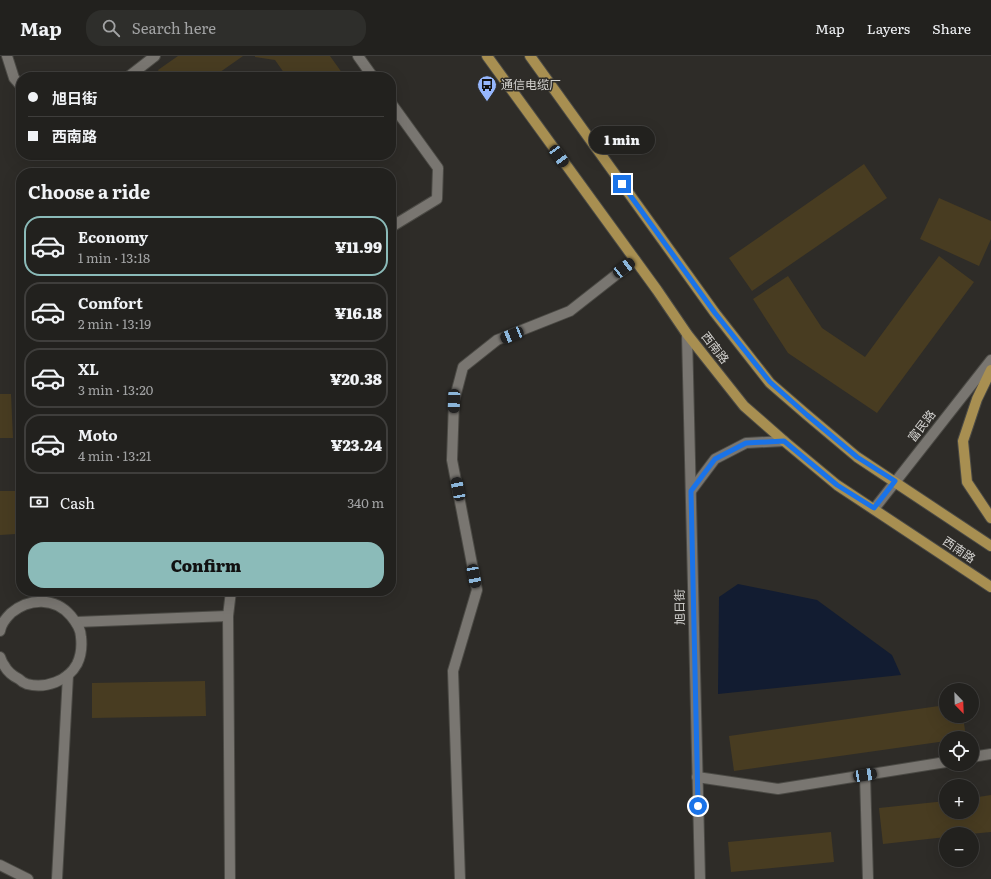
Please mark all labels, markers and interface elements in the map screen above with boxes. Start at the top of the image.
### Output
search box [86,10,366,46]
text: Map [20,14,62,42]
text: Search here [132,16,216,39]
icon: search [100,17,122,39]
text: Map [815,18,845,38]
text: Layers [867,18,910,38]
text: Share [932,18,971,38]
bus stop icon: 通信电缆厂 [476,74,498,102]
place label: 通信电缆厂 [501,75,561,93]
text: 旭日街 [52,86,97,109]
text: 西南路 [52,124,97,147]
callout: 1 min [589,126,655,154]
text: 1 min [604,130,640,149]
car [547,143,571,169]
route end [613,175,631,193]
text: Choose a ride [28,178,150,205]
text: Economy [78,225,148,248]
icon: car [30,228,66,264]
text: ¥11.99 [335,235,382,258]
text: 1 min · 13:18 [78,248,150,267]
car [611,256,637,280]
text: Comfort [78,291,143,314]
icon: car [30,294,66,330]
text: ¥16.18 [335,301,382,324]
text: 2 min · 13:19 [78,314,151,333]
car [499,325,525,345]
street label: 西南路 [698,328,734,367]
text: XL [78,357,99,380]
icon: car [30,360,66,396]
text: ¥20.38 [330,367,382,390]
text: 3 min · 13:20 [78,380,153,399]
car [448,389,460,413]
street label: 富民路 [903,406,939,445]
text: Moto [78,423,118,446]
icon: car [30,426,66,462]
text: ¥23.24 [331,433,382,456]
text: 4 min · 13:21 [78,446,151,465]
car [450,476,466,502]
icon: cash [28,491,50,513]
text: Cash [60,491,95,514]
text: 340 m [347,493,384,512]
street label: 西南路 [940,532,980,567]
button: Confirm [28,542,384,588]
car [466,563,482,589]
street label: 旭日街 [670,589,688,625]
north arrow [939,683,979,723]
map controls [939,683,979,867]
button: locate [939,731,979,771]
car [852,767,878,783]
button: + [939,779,979,819]
route start [689,797,707,815]
button: − [939,827,979,867]

